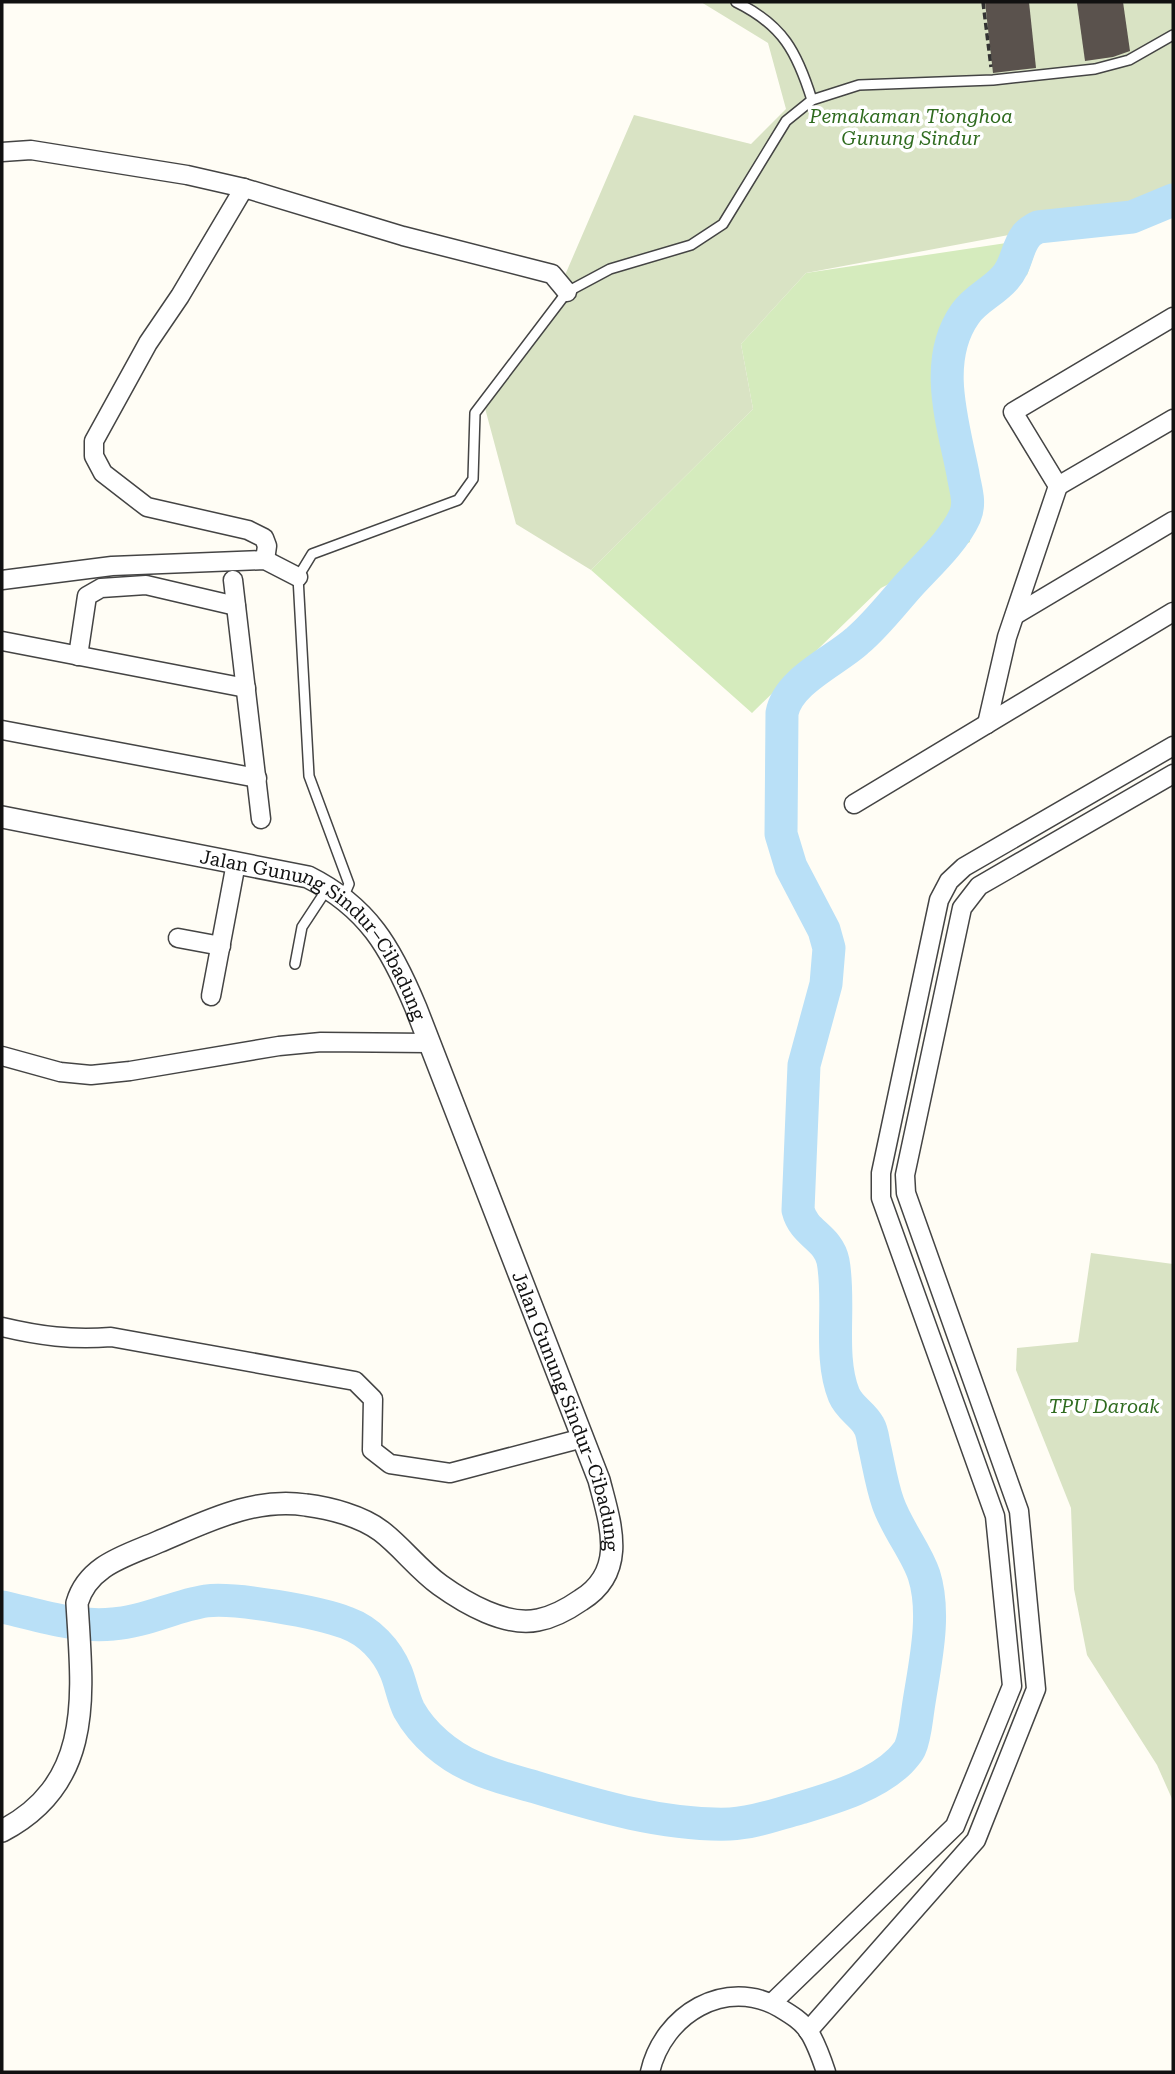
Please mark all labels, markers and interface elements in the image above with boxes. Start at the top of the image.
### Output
park label: Pemakaman Tionghoa Gunung Sindur [808,105,1013,150]
street label: Jalan Gunung Sindur–Cibadung [198,845,431,1023]
street label: Jalan Gunung Sindur–Cibadung [508,1268,623,1551]
park label: TPU Daroak [1048,1395,1160,1418]

